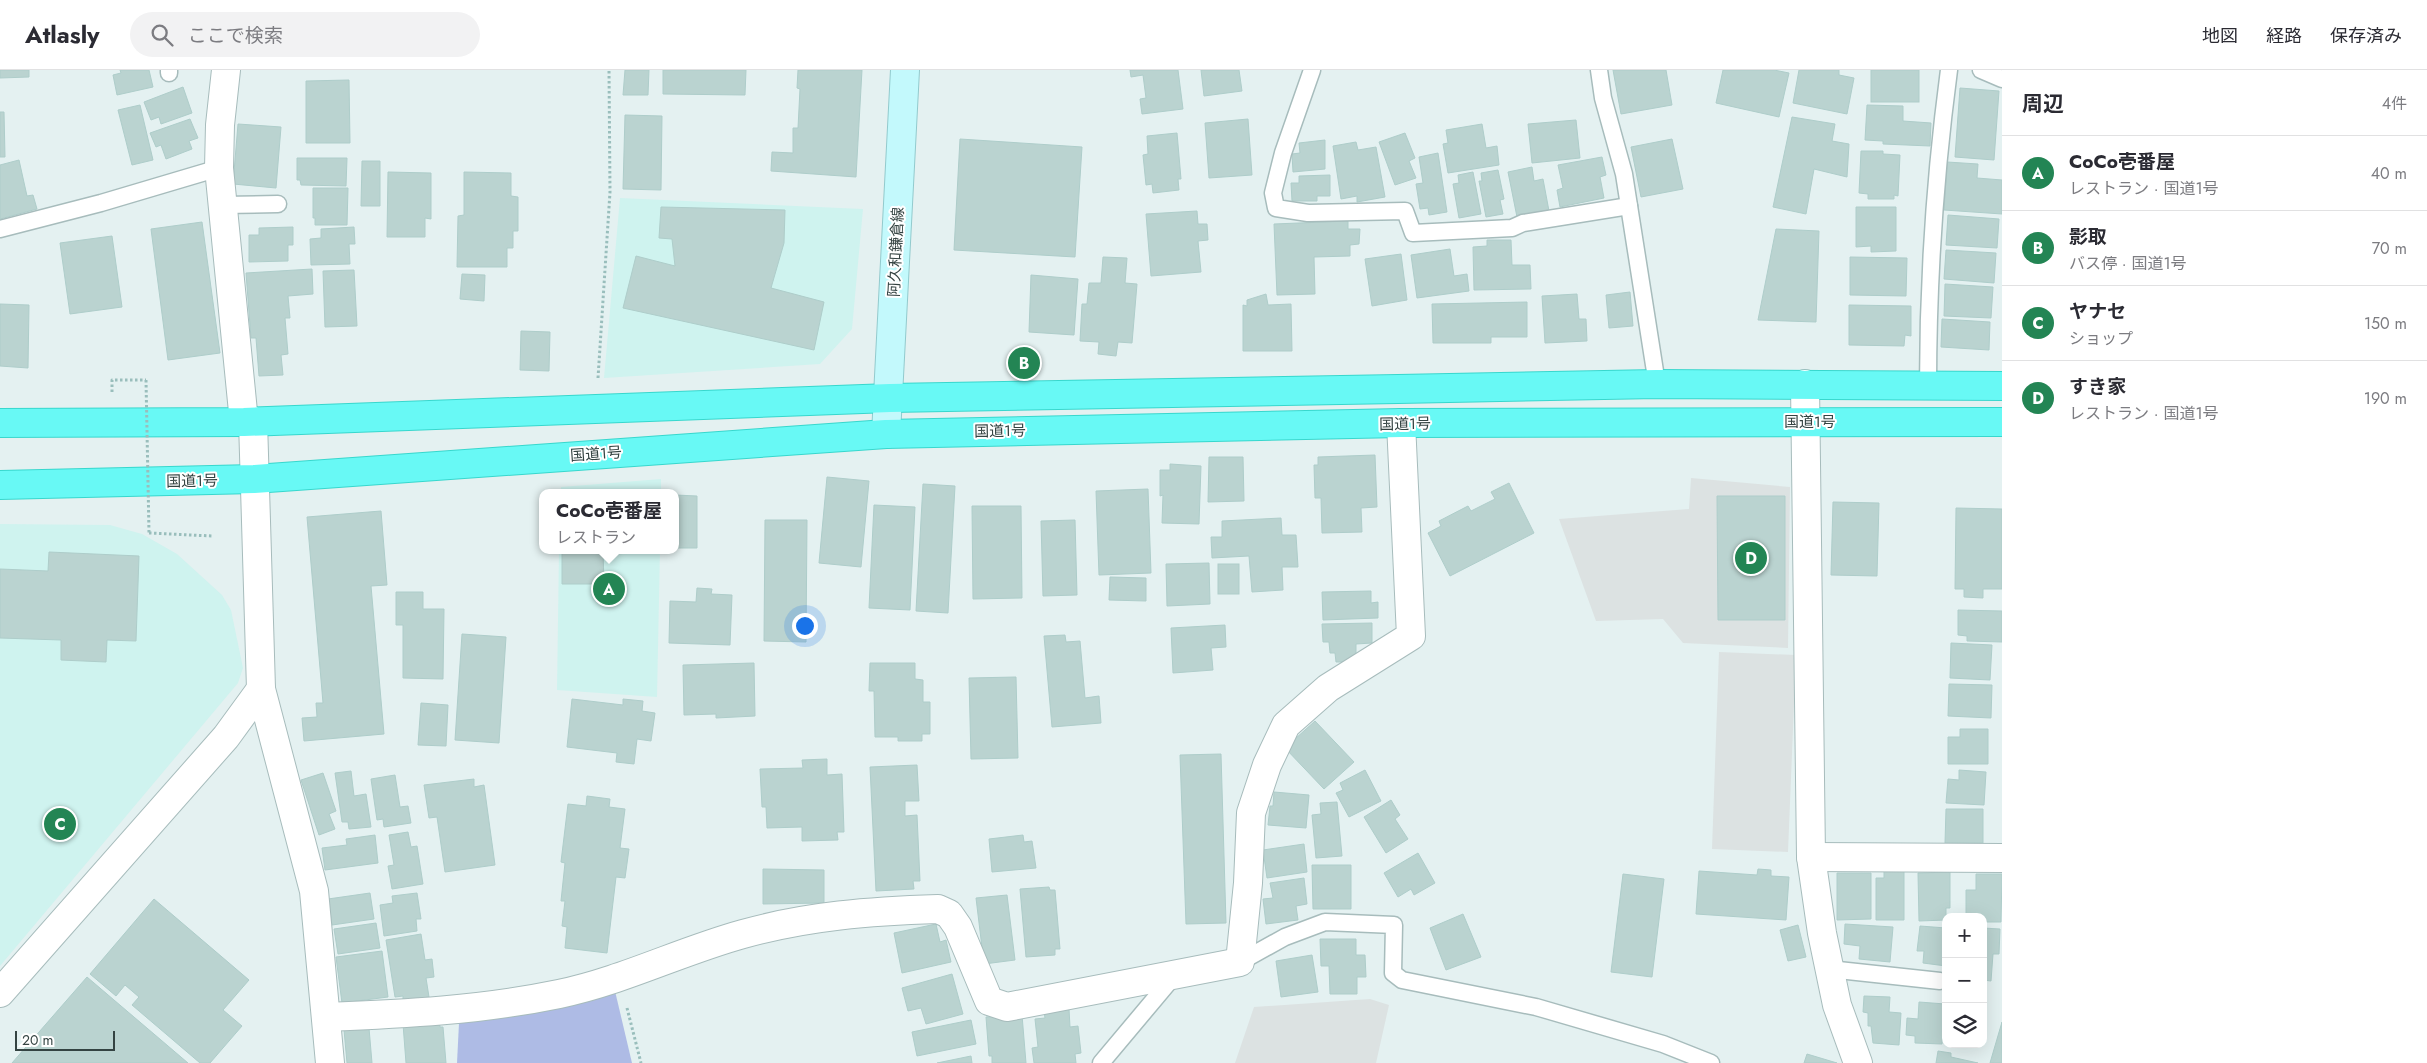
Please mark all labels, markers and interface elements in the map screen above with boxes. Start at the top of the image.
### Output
search box [130,12,480,57]
text: Atlasly [25,17,100,52]
icon: search [148,21,176,49]
text: ここで検索 [188,22,283,49]
text: 地図 [2202,23,2238,49]
text: 経路 [2266,23,2302,49]
text: 保存済み [2330,23,2402,49]
text: 周辺 [2022,89,2064,119]
text: 4件 [2382,92,2407,115]
text: CoCo壱番屋 [2069,148,2175,175]
text: A [2032,162,2044,185]
text: 40 m [2371,162,2407,185]
text: レストラン · 国道1号 [2069,177,2219,200]
street label: 阿久和鎌倉線 [883,206,909,298]
text: 影取 [2069,223,2107,250]
text: B [2033,237,2043,260]
text: 70 m [2372,237,2407,260]
text: バス停 · 国道1号 [2069,252,2187,275]
text: ヤナセ [2069,298,2126,325]
text: C [2032,312,2044,335]
text: 150 m [2364,312,2407,335]
text: ショップ [2069,327,2133,350]
pin: B [1008,344,1040,382]
text: すき家 [2069,373,2126,400]
text: D [2032,387,2044,410]
text: 190 m [2364,387,2407,410]
text: レストラン · 国道1号 [2069,402,2219,425]
street label: 国道1号 [1784,411,1836,433]
street label: 国道1号 [1379,413,1431,435]
street label: 国道1号 [974,420,1026,442]
street label: 国道1号 [569,441,623,467]
street label: 国道1号 [166,470,218,492]
popup [539,489,679,554]
text: CoCo壱番屋 [556,497,662,524]
text: レストラン [556,526,636,549]
pin: D [1735,539,1767,577]
pin: A [593,570,625,608]
your location [792,613,818,639]
pin: C [44,805,76,843]
map controls [1942,913,1987,1048]
button: + [1942,913,1987,958]
button: − [1942,958,1987,1003]
button: layers [1942,1003,1987,1048]
scale bar [15,1028,115,1051]
text: 20 m [22,1030,54,1050]

